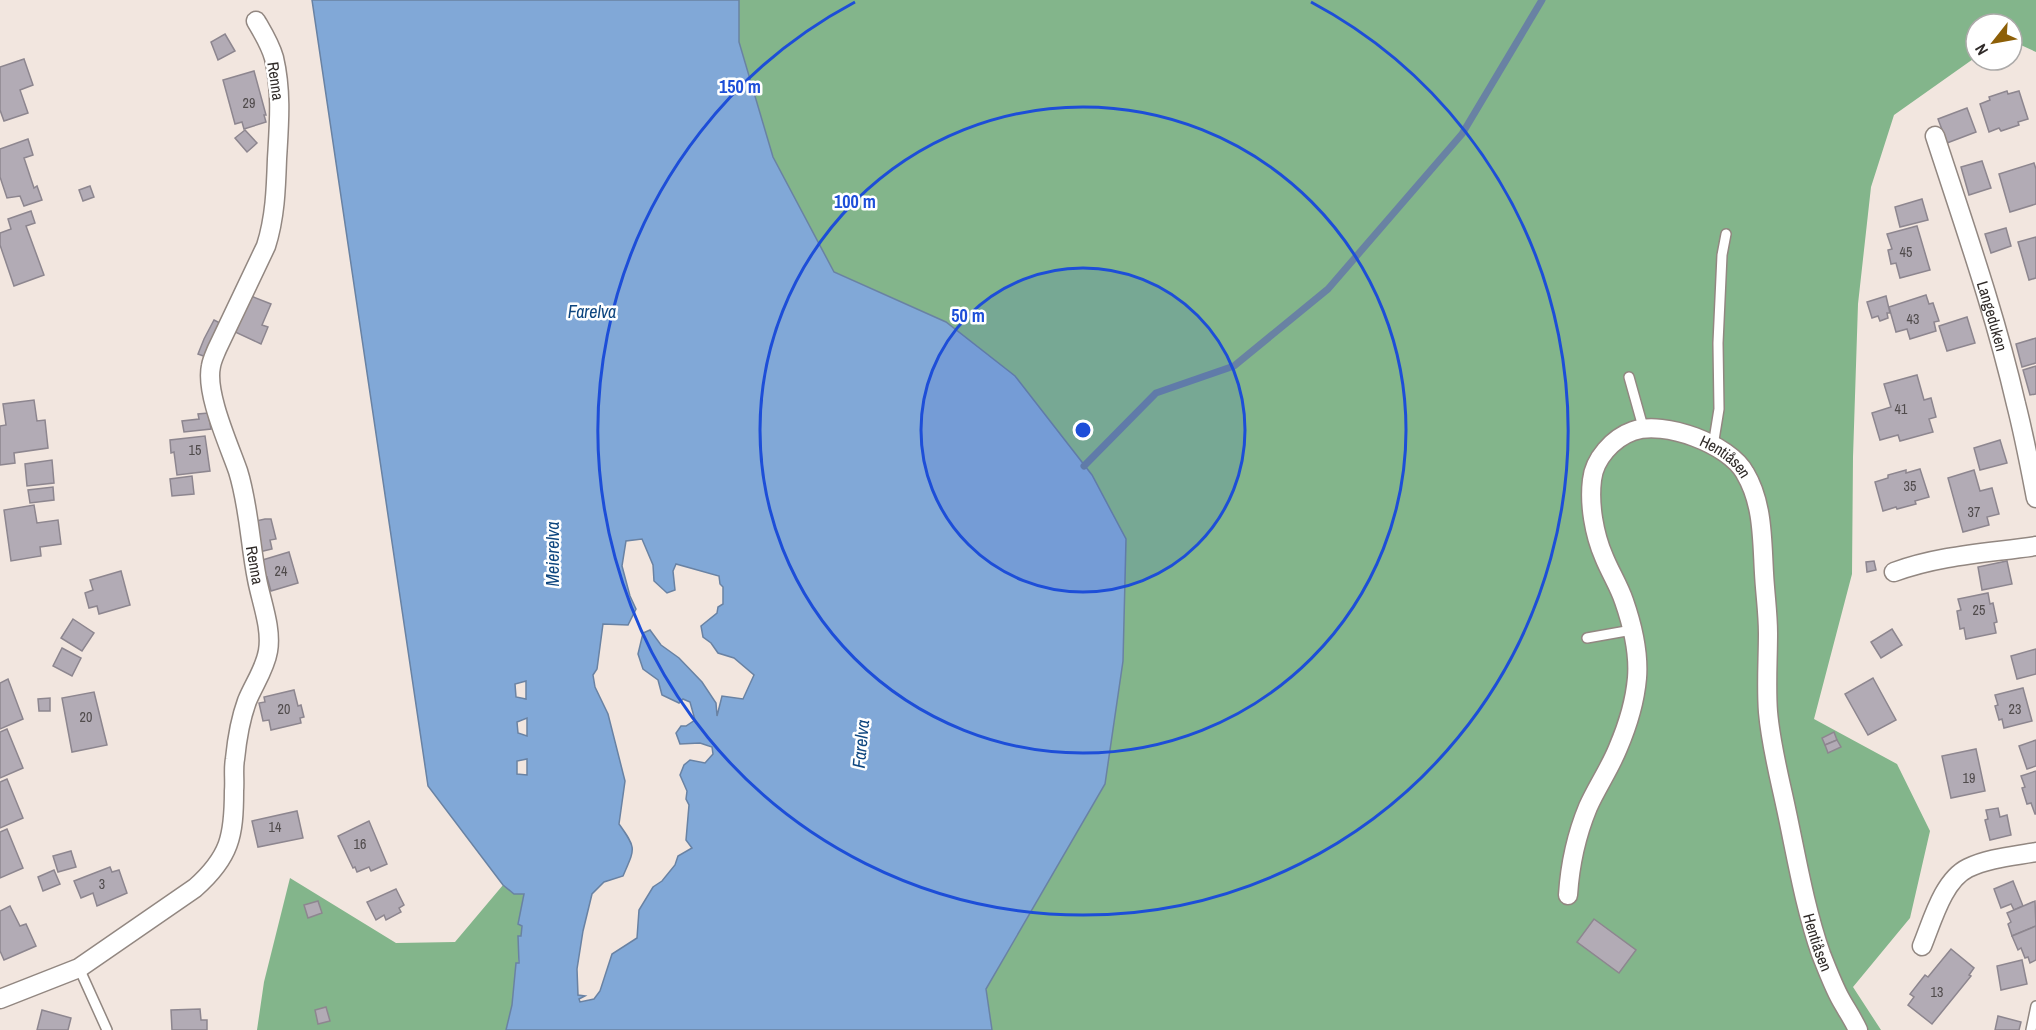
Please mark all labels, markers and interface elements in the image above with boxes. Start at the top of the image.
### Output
north arrow [1964,12,2024,72]
text: N [1969,40,1993,59]
street label: Renna [262,60,290,102]
text: 150 m [719,74,761,99]
house number: 29 [243,94,255,112]
text: 100 m [834,189,876,214]
house number: 45 [1900,243,1912,261]
street label: Langeduken [1972,278,2013,354]
water label: Farelva [568,299,616,324]
text: 50 m [951,303,985,328]
house number: 43 [1907,310,1919,328]
house number: 41 [1895,400,1908,418]
centre of rings [1073,420,1093,440]
street label: Hentiåsen [1696,430,1756,482]
house number: 15 [189,441,201,459]
house number: 35 [1904,477,1916,495]
house number: 37 [1968,503,1980,521]
water label: Meierelva [540,522,565,586]
street label: Renna [241,544,269,587]
house number: 24 [275,562,288,580]
house number: 25 [1973,601,1985,619]
house number: 20 [278,700,290,718]
house number: 23 [2009,700,2021,718]
house number: 20 [80,708,92,726]
water label: Farelva [846,719,875,769]
house number: 19 [1963,769,1975,787]
house number: 14 [269,818,282,836]
house number: 16 [354,835,366,853]
house number: 3 [99,875,105,893]
street label: Hentiåsen [1798,911,1838,974]
house number: 13 [1931,983,1943,1001]

